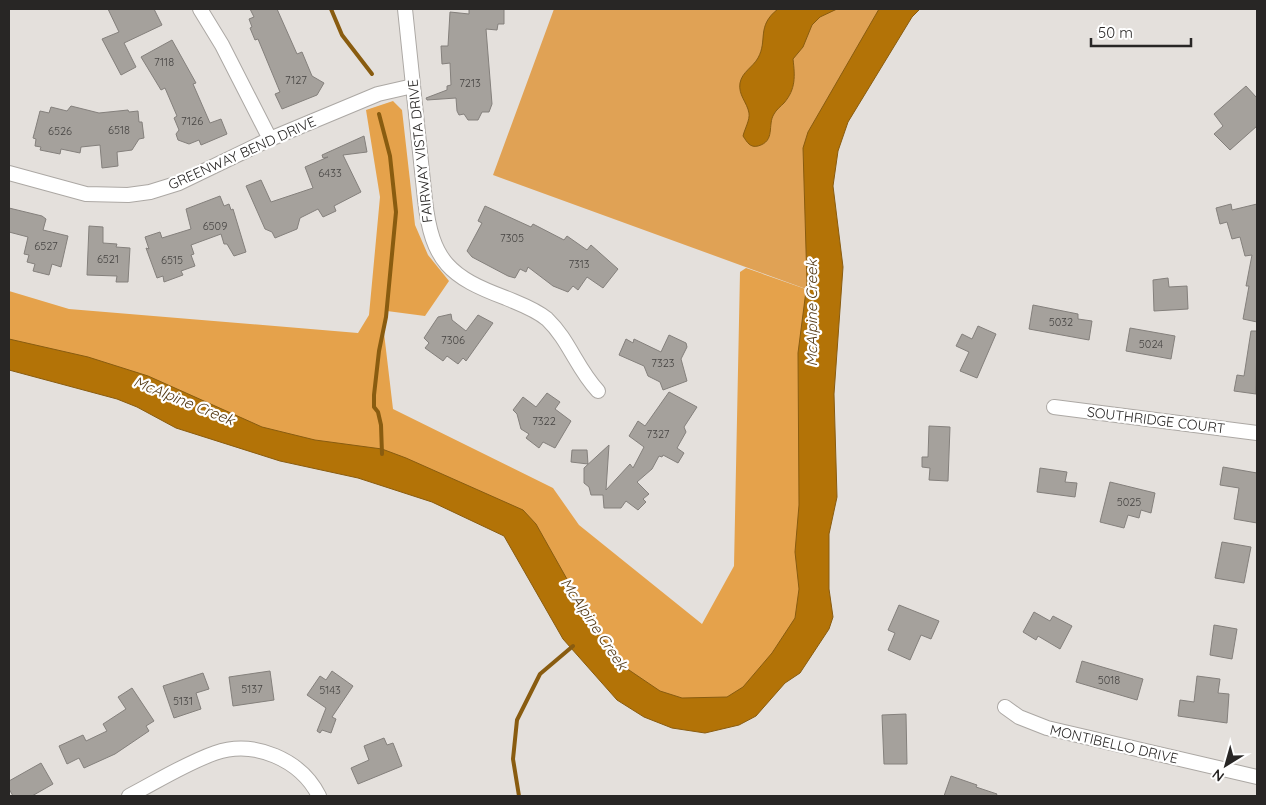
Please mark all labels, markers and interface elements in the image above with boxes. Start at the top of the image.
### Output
scale bar [1091,15,1191,47]
text: 50 m [1098,23,1133,42]
house number: 7118 [154,55,174,69]
house number: 7127 [285,73,307,87]
house number: 7213 [459,76,481,90]
street label: FAIRWAY VISTA DRIVE [404,78,436,224]
street label: GREENWAY BEND DRIVE [165,112,319,194]
house number: 7126 [181,114,203,128]
house number: 6518 [108,123,130,137]
house number: 6526 [48,124,72,138]
house number: 6433 [318,166,342,180]
house number: 6509 [203,219,227,233]
house number: 7305 [500,231,524,245]
house number: 6527 [34,239,58,253]
house number: 6521 [97,252,119,266]
house number: 6515 [161,253,183,267]
house number: 7313 [568,257,590,271]
water label: McAlpine Creek [802,257,821,367]
house number: 5032 [1049,315,1073,329]
house number: 7306 [441,333,465,347]
house number: 5024 [1139,337,1163,351]
house number: 7323 [651,356,675,370]
water label: McAlpine Creek [131,372,239,430]
street label: SOUTHRIDGE COURT [1086,403,1226,437]
house number: 7322 [532,414,556,428]
house number: 7327 [647,427,670,441]
house number: 5025 [1117,495,1141,509]
water label: McAlpine Creek [557,574,633,675]
house number: 5018 [1098,673,1120,687]
house number: 5137 [241,682,263,696]
house number: 5143 [319,683,341,697]
house number: 5131 [173,694,193,708]
street label: MONTIBELLO DRIVE [1048,720,1180,768]
north arrow [1201,740,1251,790]
text: N [1209,765,1228,786]

